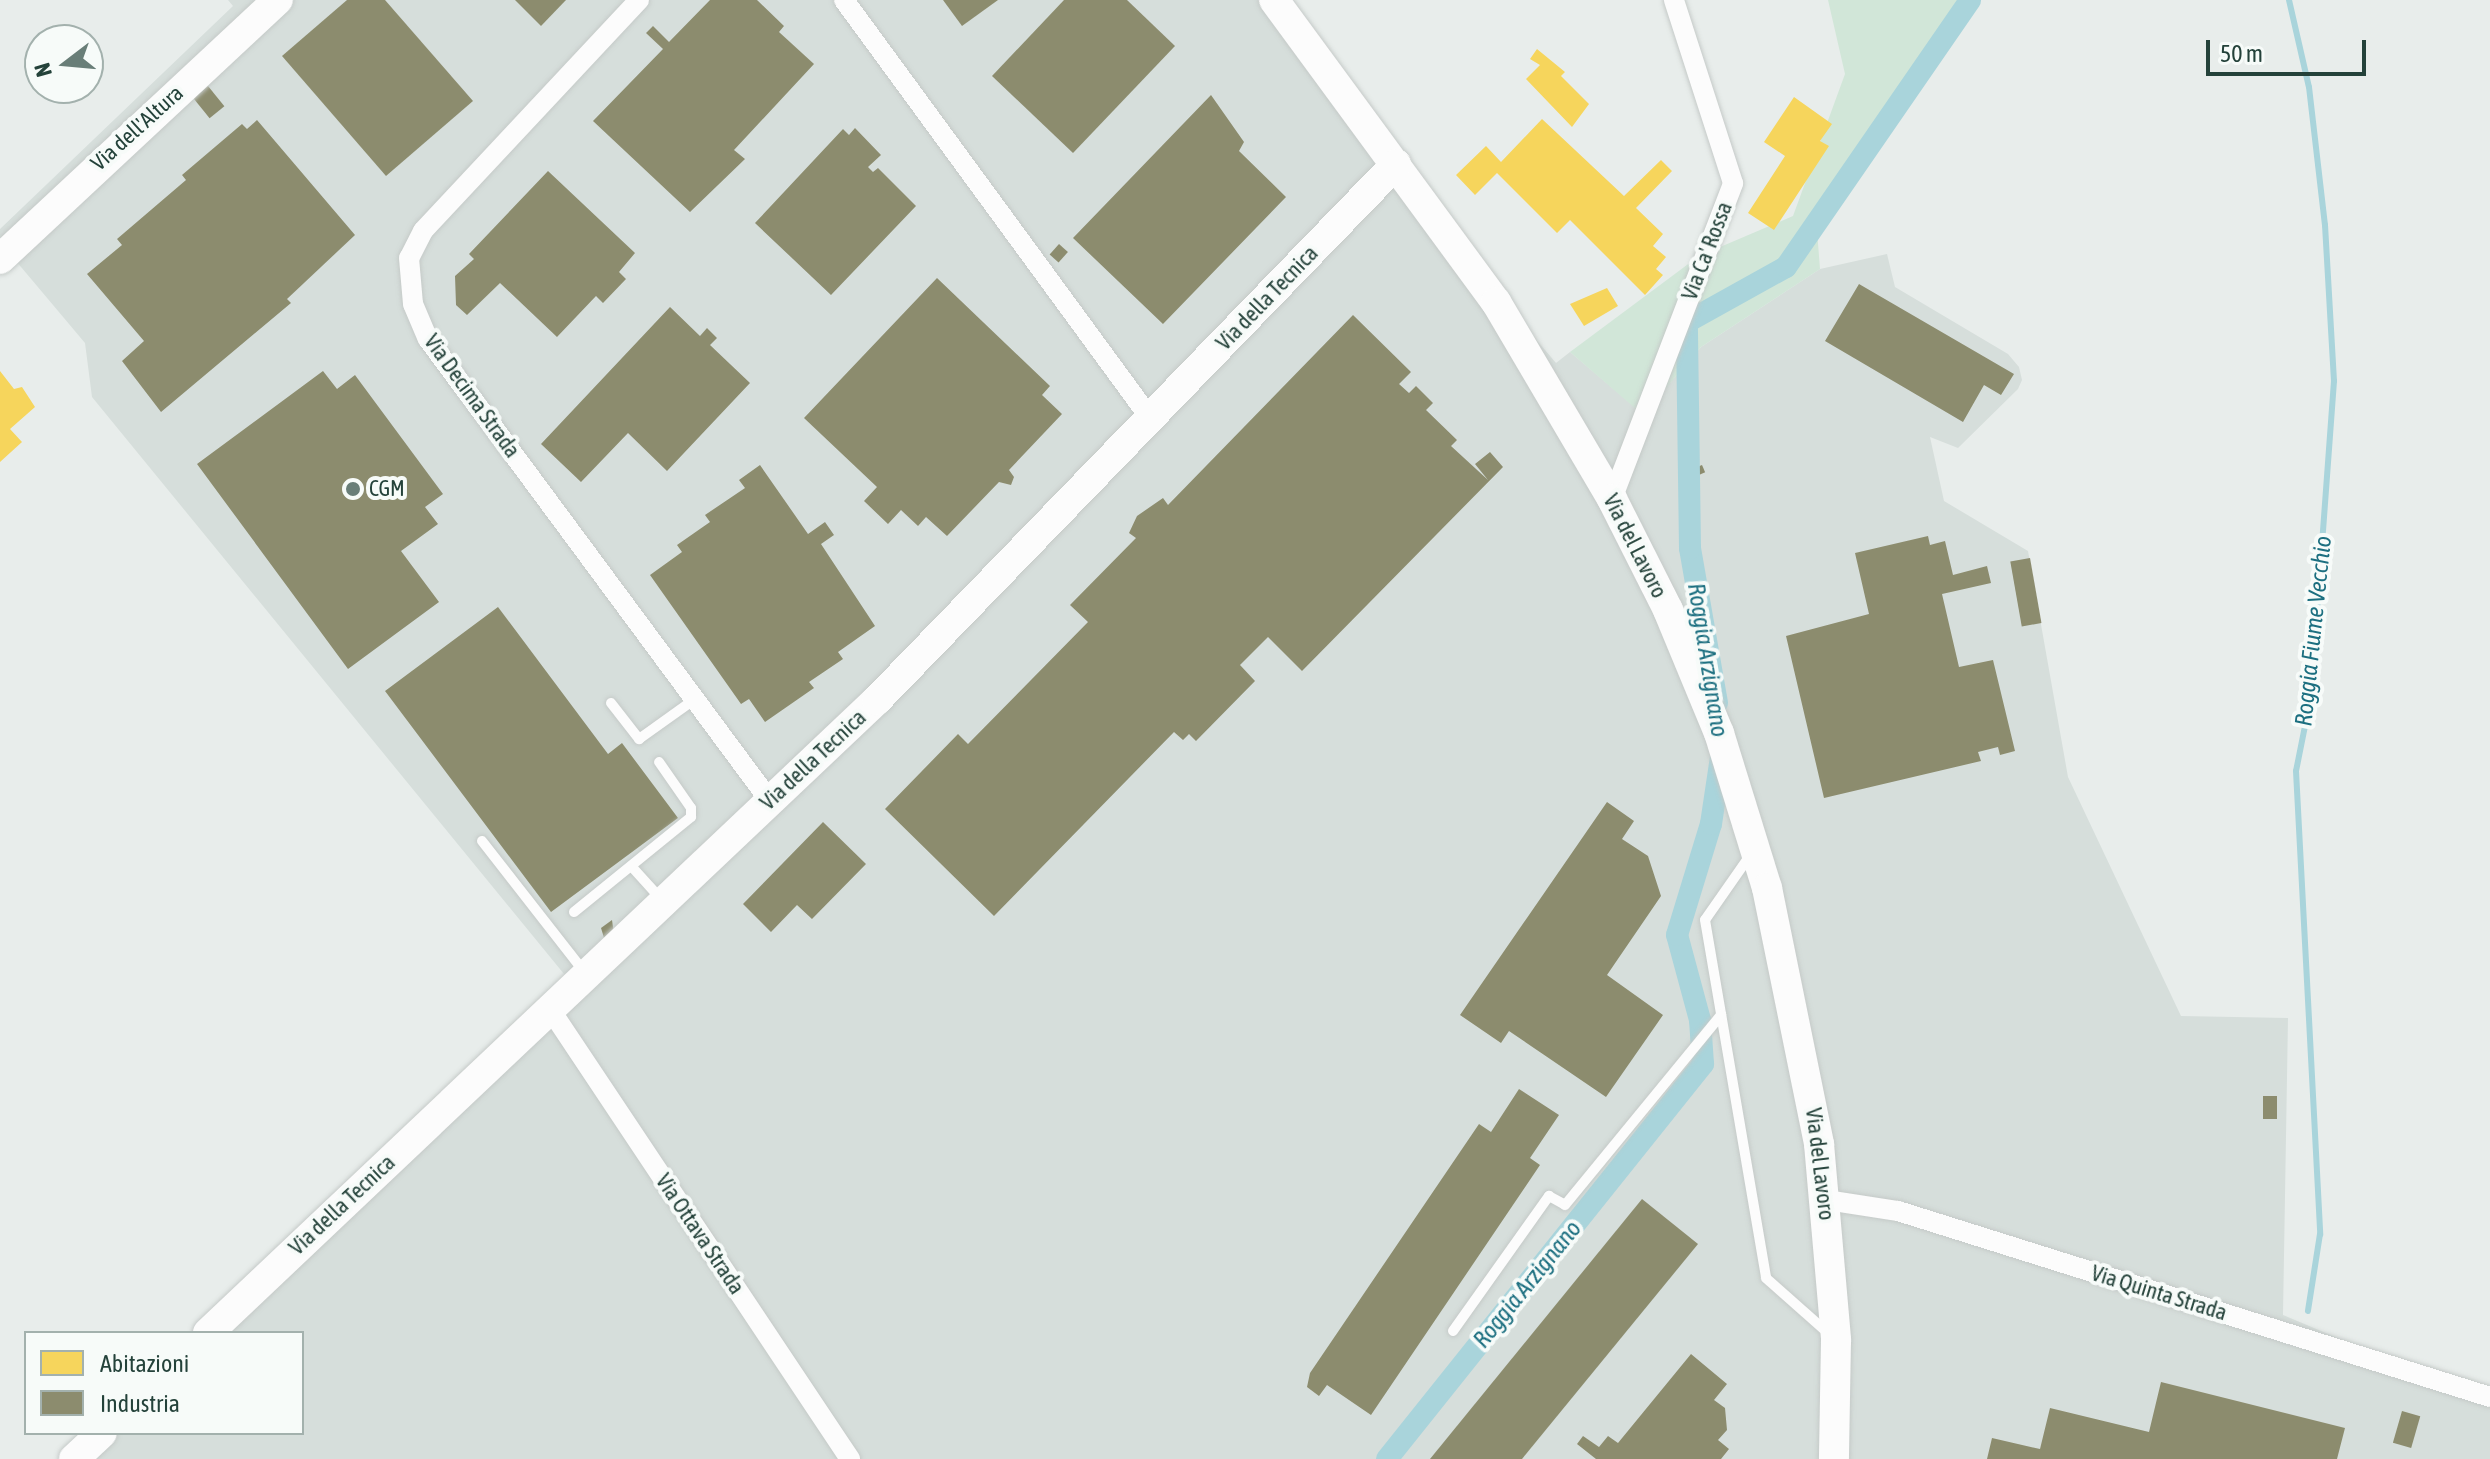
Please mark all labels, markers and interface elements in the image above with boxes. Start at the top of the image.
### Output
north arrow [24,24,104,104]
scale bar [2210,24,2370,74]
text: 50 m [2220,40,2263,67]
text: N [29,60,57,80]
street label: Via dell'Altura [86,80,188,176]
street label: Via Ca' Rossa [1676,198,1738,304]
street label: Via della Tecnica [1211,240,1323,356]
street label: Via Decima Strada [418,329,526,463]
place label: CGM [369,476,405,502]
marker: CGM [344,480,362,498]
street label: Via del Lavoro [1598,490,1672,602]
water label: Roggia Fiume Vecchio [2289,534,2337,728]
water label: Roggia Arzignano [1682,581,1734,739]
street label: Via della Tecnica [755,704,871,816]
street label: Via del Lavoro [1800,1106,1840,1222]
street label: Via della Tecnica [284,1149,400,1261]
street label: Via Ottava Strada [650,1169,750,1299]
water label: Roggia Arzignano [1467,1215,1587,1353]
street label: Via Quinta Strada [2088,1260,2230,1326]
legend [24,1331,304,1435]
text: Abitazioni [100,1350,189,1377]
text: Industria [100,1390,180,1417]

